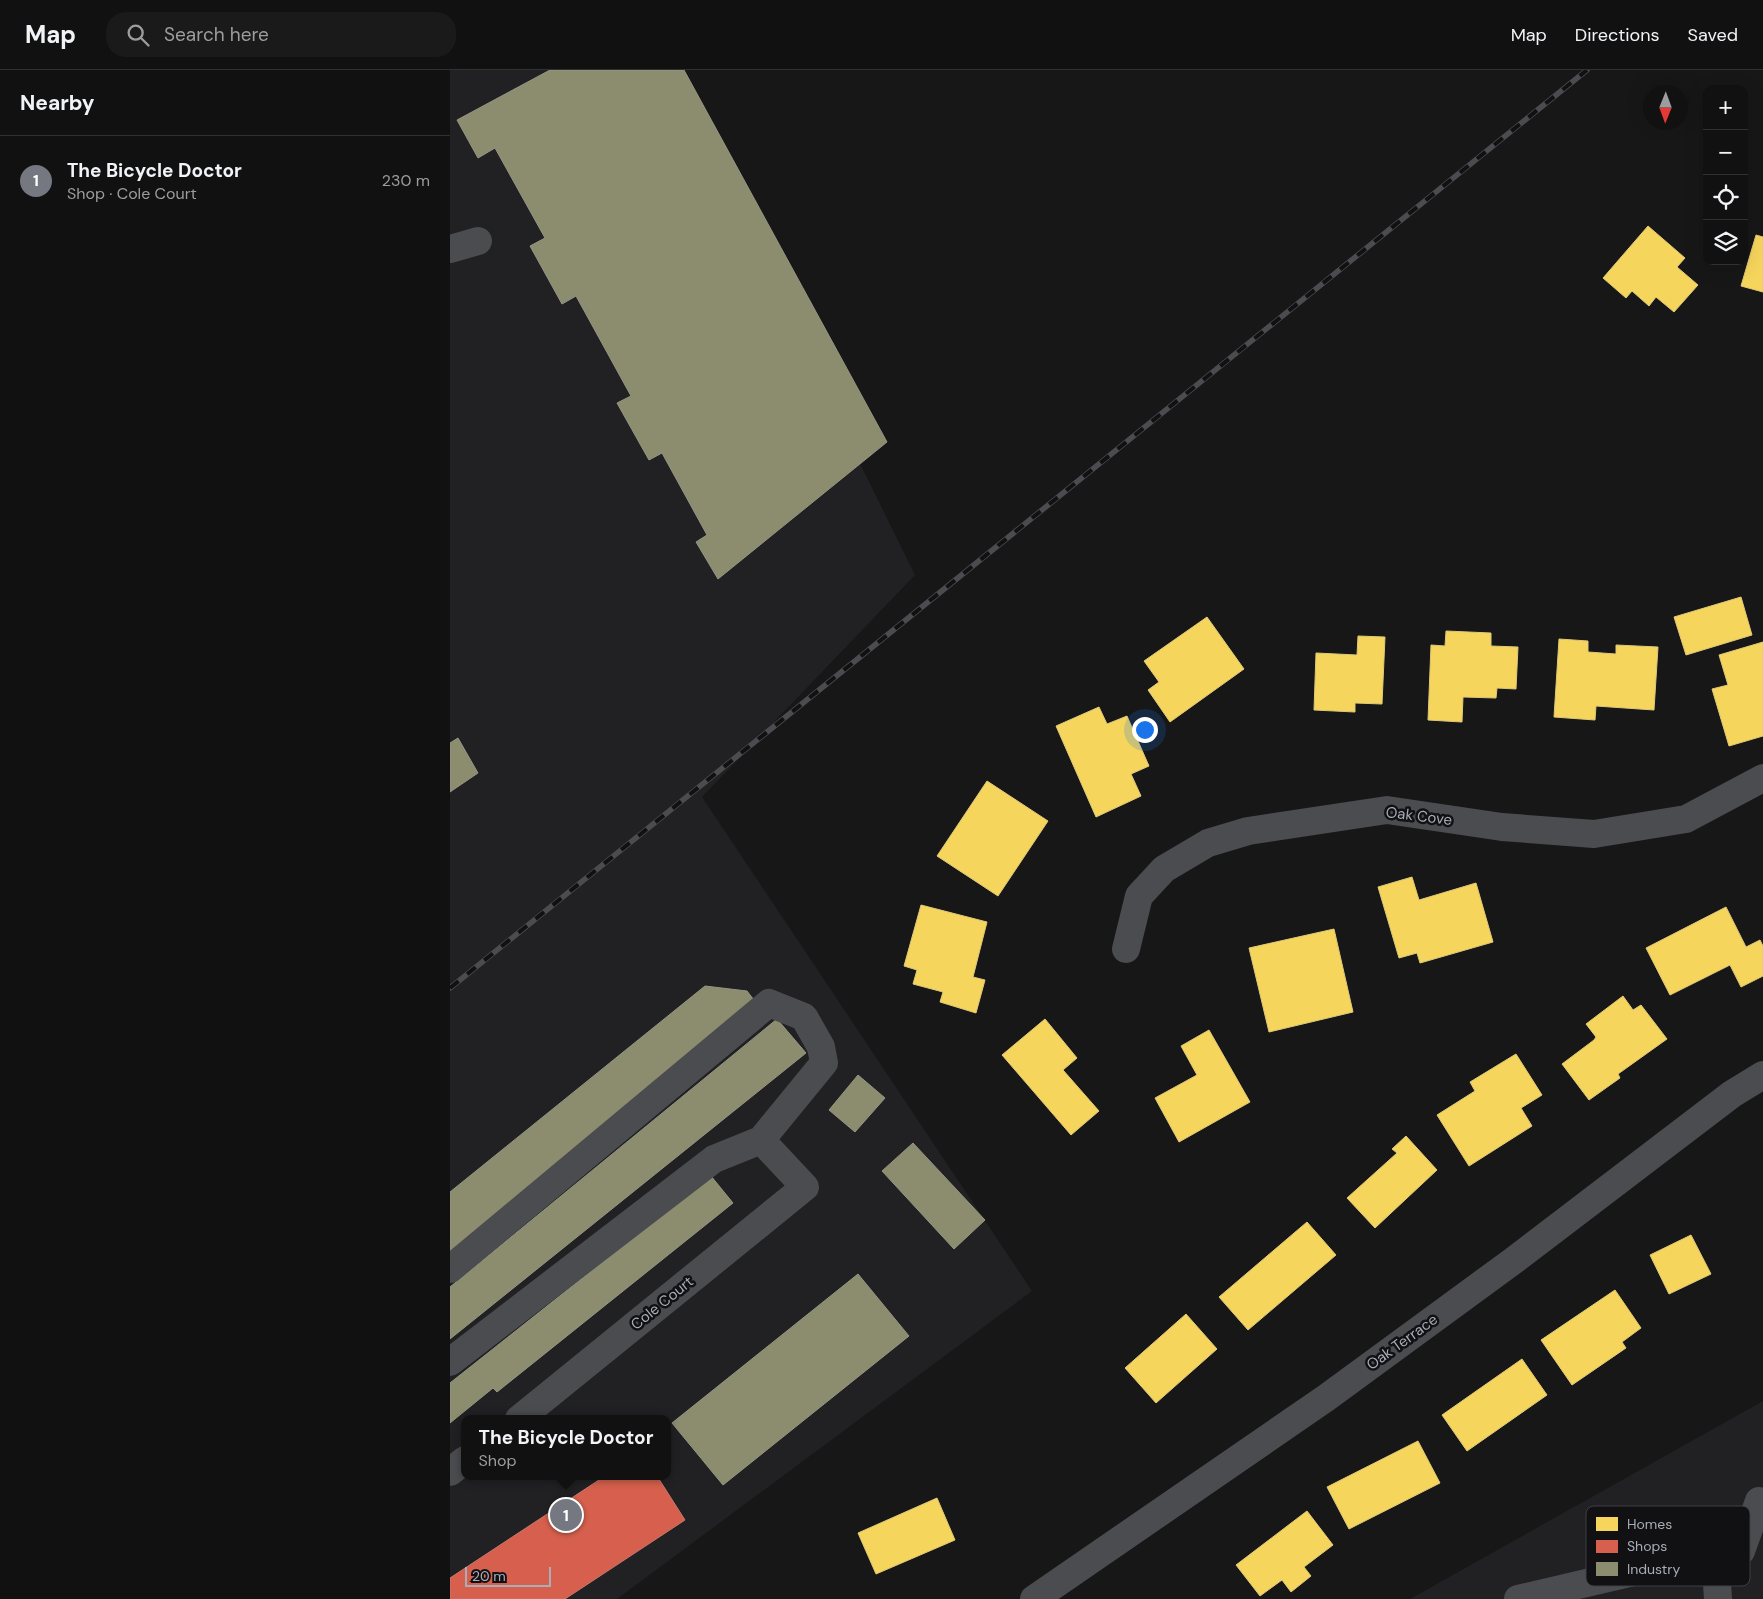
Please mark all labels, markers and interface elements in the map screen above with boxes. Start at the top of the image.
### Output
search box [106,12,456,57]
text: Map [25,19,76,50]
icon: search [124,21,152,49]
text: Search here [164,22,269,47]
text: Map [1511,23,1547,47]
text: Directions [1575,23,1660,47]
text: Saved [1688,23,1738,47]
north arrow [1643,85,1688,130]
map controls [1703,85,1748,265]
button: + [1703,85,1748,130]
text: Nearby [20,89,94,117]
button: − [1703,130,1748,175]
text: The Bicycle Doctor [67,158,242,183]
text: 1 [33,170,39,191]
text: 230 m [382,170,430,191]
button: locate [1703,175,1748,220]
text: Shop · Cole Court [67,183,197,204]
button: layers [1703,220,1748,265]
your location [1132,717,1158,743]
street label: Oak Cove [1385,802,1453,830]
street label: Cole Court [626,1271,698,1334]
street label: Oak Terrace [1362,1309,1442,1375]
popup [461,1415,671,1480]
text: The Bicycle Doctor [479,1425,653,1450]
text: Shop [479,1450,517,1471]
pin: 1 [550,1496,582,1534]
legend [1586,1506,1750,1586]
text: Homes [1627,1515,1672,1533]
text: Shops [1627,1537,1667,1555]
text: Industry [1627,1560,1680,1578]
scale bar [465,1564,551,1587]
text: 20 m [472,1567,506,1585]

